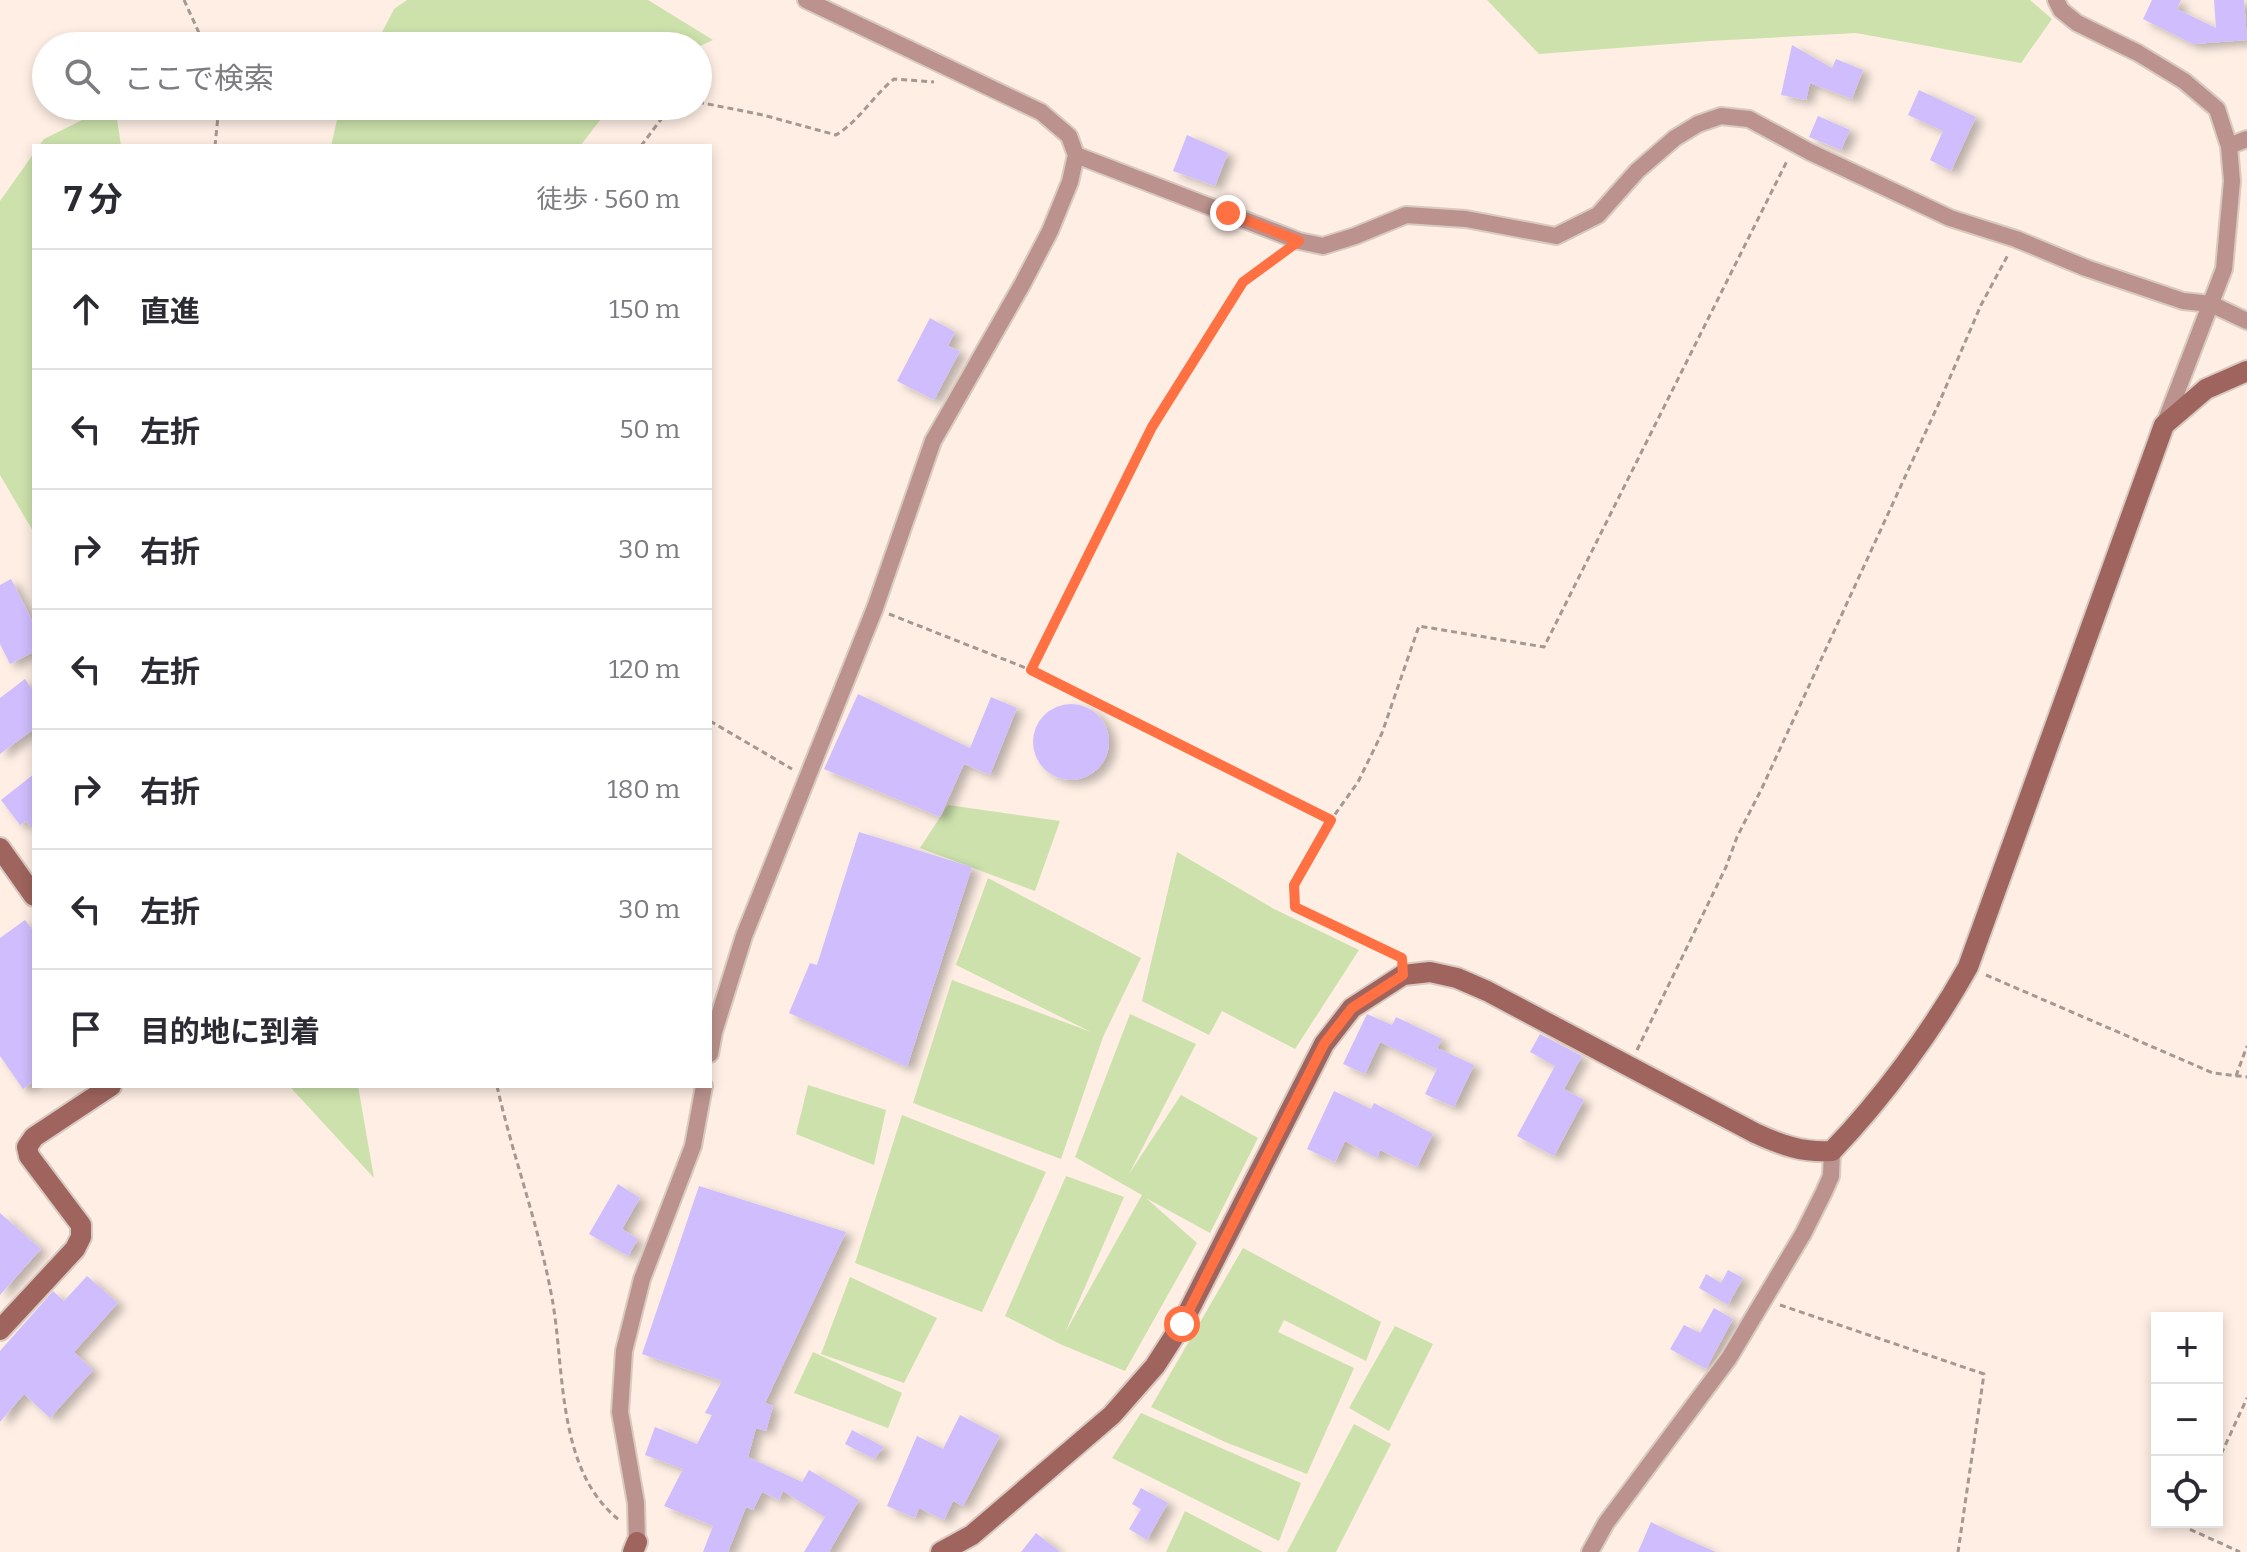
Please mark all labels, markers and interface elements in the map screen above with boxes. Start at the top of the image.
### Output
search box [32,32,712,120]
icon: search [60,54,104,98]
text: ここで検索 [124,61,274,97]
text: 7 分 [64,179,122,220]
text: 徒歩 · 560 m [536,184,680,215]
route end [1210,195,1246,231]
icon: ahead [64,287,108,331]
text: 直進 [140,294,200,330]
text: 150 m [609,294,680,325]
icon: left [64,407,108,451]
text: 左折 [140,414,200,450]
text: 50 m [619,414,680,445]
icon: right [64,527,108,571]
text: 右折 [140,534,200,570]
text: 30 m [619,534,680,565]
icon: left [64,647,108,691]
text: 左折 [140,654,200,690]
text: 120 m [609,654,680,685]
icon: right [64,767,108,811]
text: 右折 [140,774,200,810]
text: 180 m [607,774,680,805]
icon: left [64,887,108,931]
text: 左折 [140,894,200,930]
text: 30 m [619,894,680,925]
icon: arrive [64,1007,108,1051]
text: 目的地に到着 [140,1014,320,1050]
route start [1164,1306,1200,1342]
map controls [2151,1312,2223,1528]
button: + [2151,1312,2223,1384]
button: − [2151,1384,2223,1456]
button: locate [2151,1456,2223,1528]

